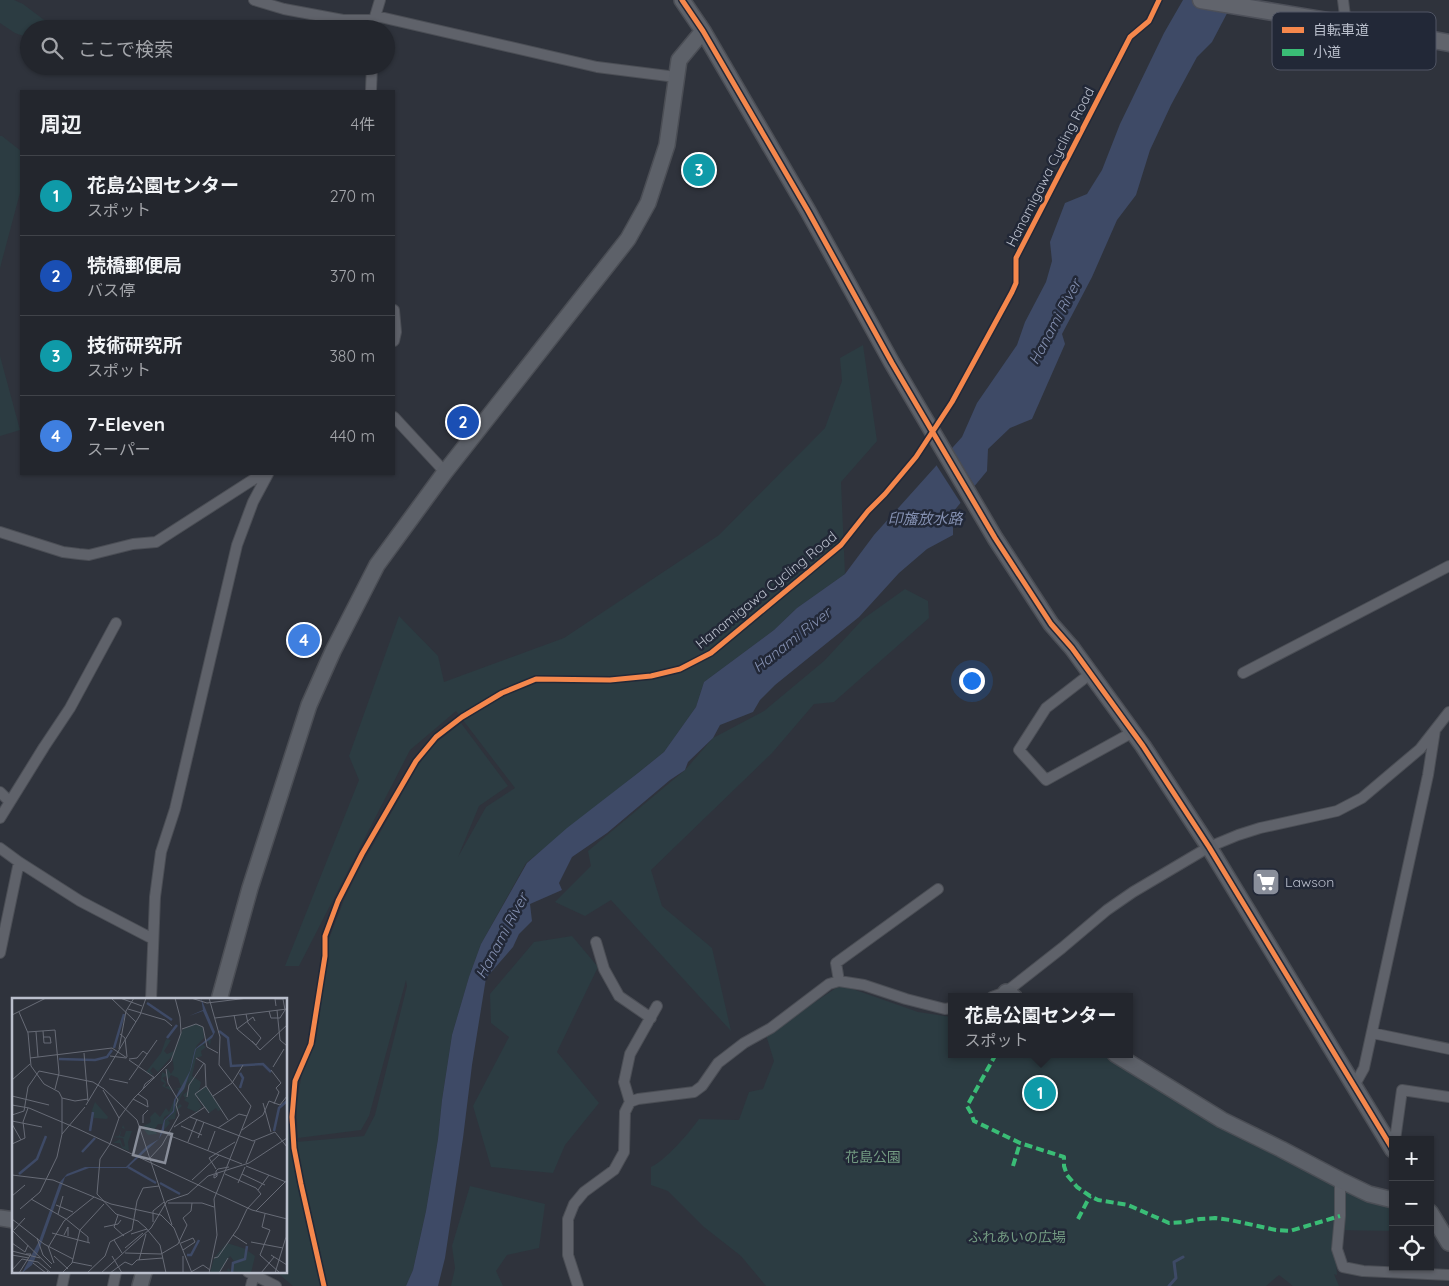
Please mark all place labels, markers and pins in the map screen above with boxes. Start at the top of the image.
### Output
pin: 3 [683,151,715,189]
pin: 2 [447,403,479,441]
pin: 4 [288,621,320,659]
supermarket icon: Lawson [1251,867,1281,897]
place label: Lawson [1285,873,1334,891]
pin: 1 [1024,1074,1056,1112]

